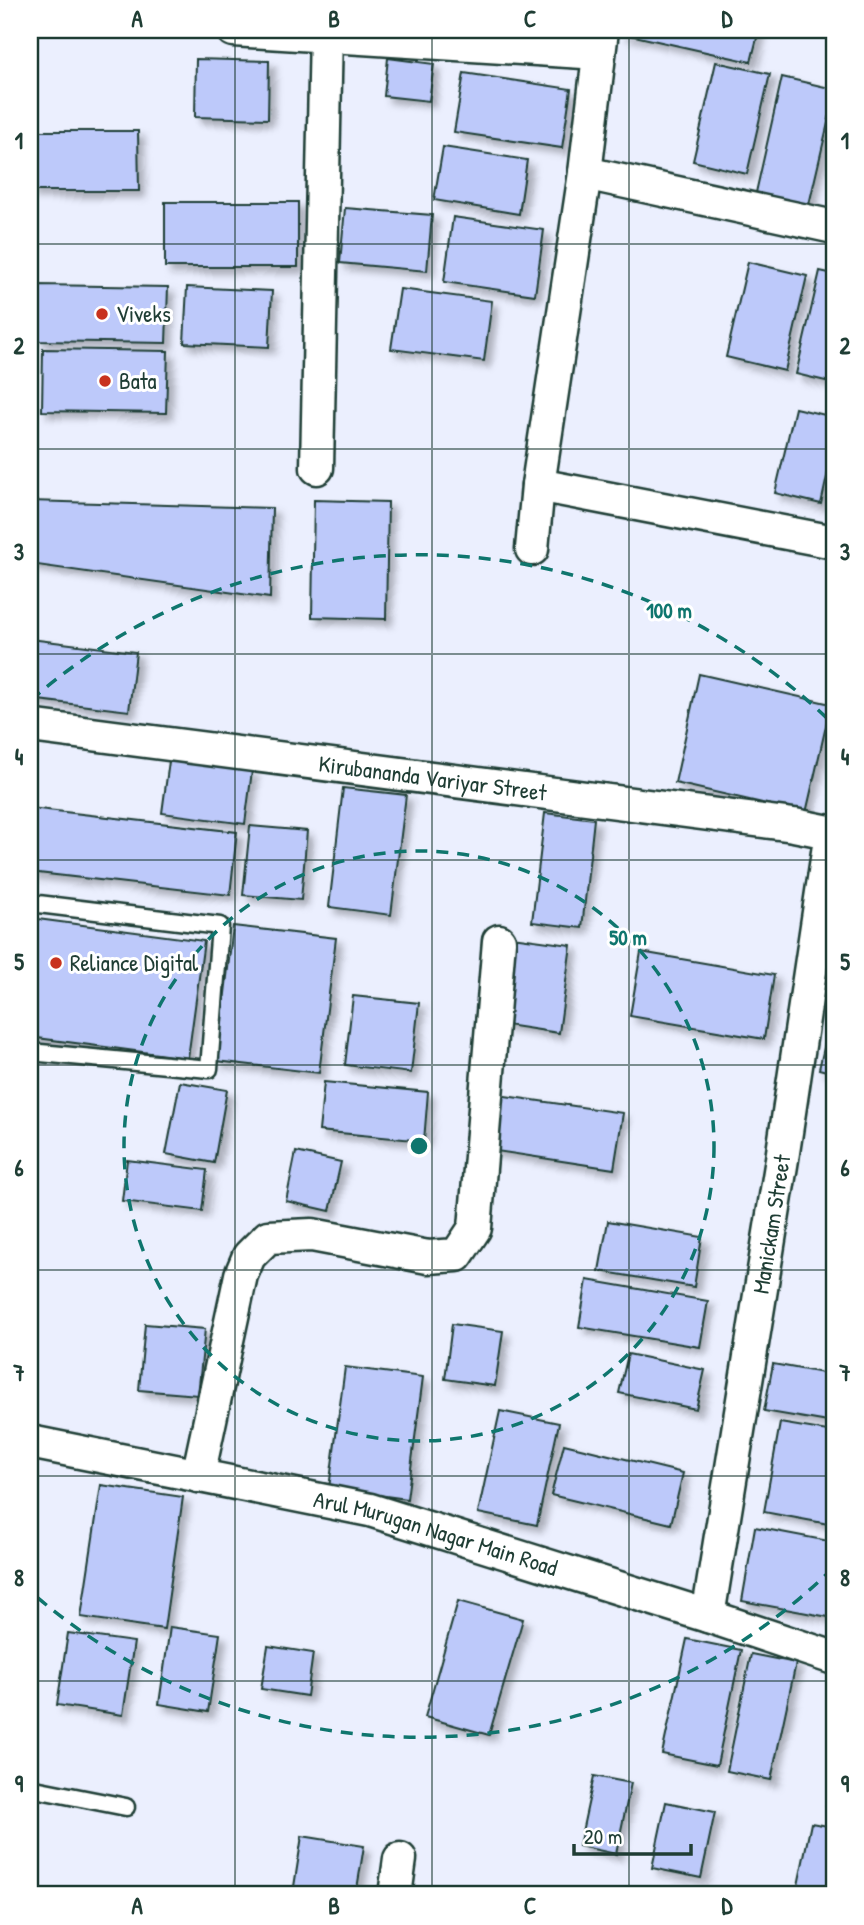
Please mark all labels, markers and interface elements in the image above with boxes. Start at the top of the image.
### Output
text: A [131,3,143,34]
text: B [328,3,340,34]
text: C [524,3,536,34]
text: D [722,3,734,34]
text: 1 [15,125,23,156]
text: 1 [841,125,849,156]
place label: Viveks [116,298,171,329]
marker: Viveks [94,306,110,322]
text: 2 [14,330,25,361]
text: 2 [840,330,851,361]
place label: Bata [119,365,157,396]
marker: Bata [97,373,113,389]
text: 3 [14,536,24,567]
text: 3 [840,536,850,567]
text: 100 m [646,596,692,625]
text: 4 [15,741,24,772]
text: 4 [841,741,850,772]
street label: Kirubananda Variyar Street [317,748,550,808]
text: 50 m [609,923,647,952]
text: 5 [14,946,24,977]
text: 5 [840,946,850,977]
place label: Reliance Digital [70,947,199,978]
marker: Reliance Digital [48,955,64,971]
centre of rings [407,1134,431,1158]
street label: Manickam Street [744,1151,798,1296]
text: 6 [14,1152,24,1183]
text: 6 [840,1152,850,1183]
text: 7 [12,1357,25,1388]
text: 7 [838,1357,851,1388]
street label: Arul Murugan Nagar Main Road [311,1483,561,1583]
text: 8 [14,1562,24,1593]
text: 8 [840,1562,850,1593]
text: 9 [15,1768,24,1799]
text: 9 [841,1768,850,1799]
scale bar [574,1813,691,1857]
text: 20 m [584,1822,622,1851]
text: A [131,1890,143,1921]
text: B [328,1890,340,1921]
text: C [524,1890,536,1921]
text: D [722,1890,734,1921]

